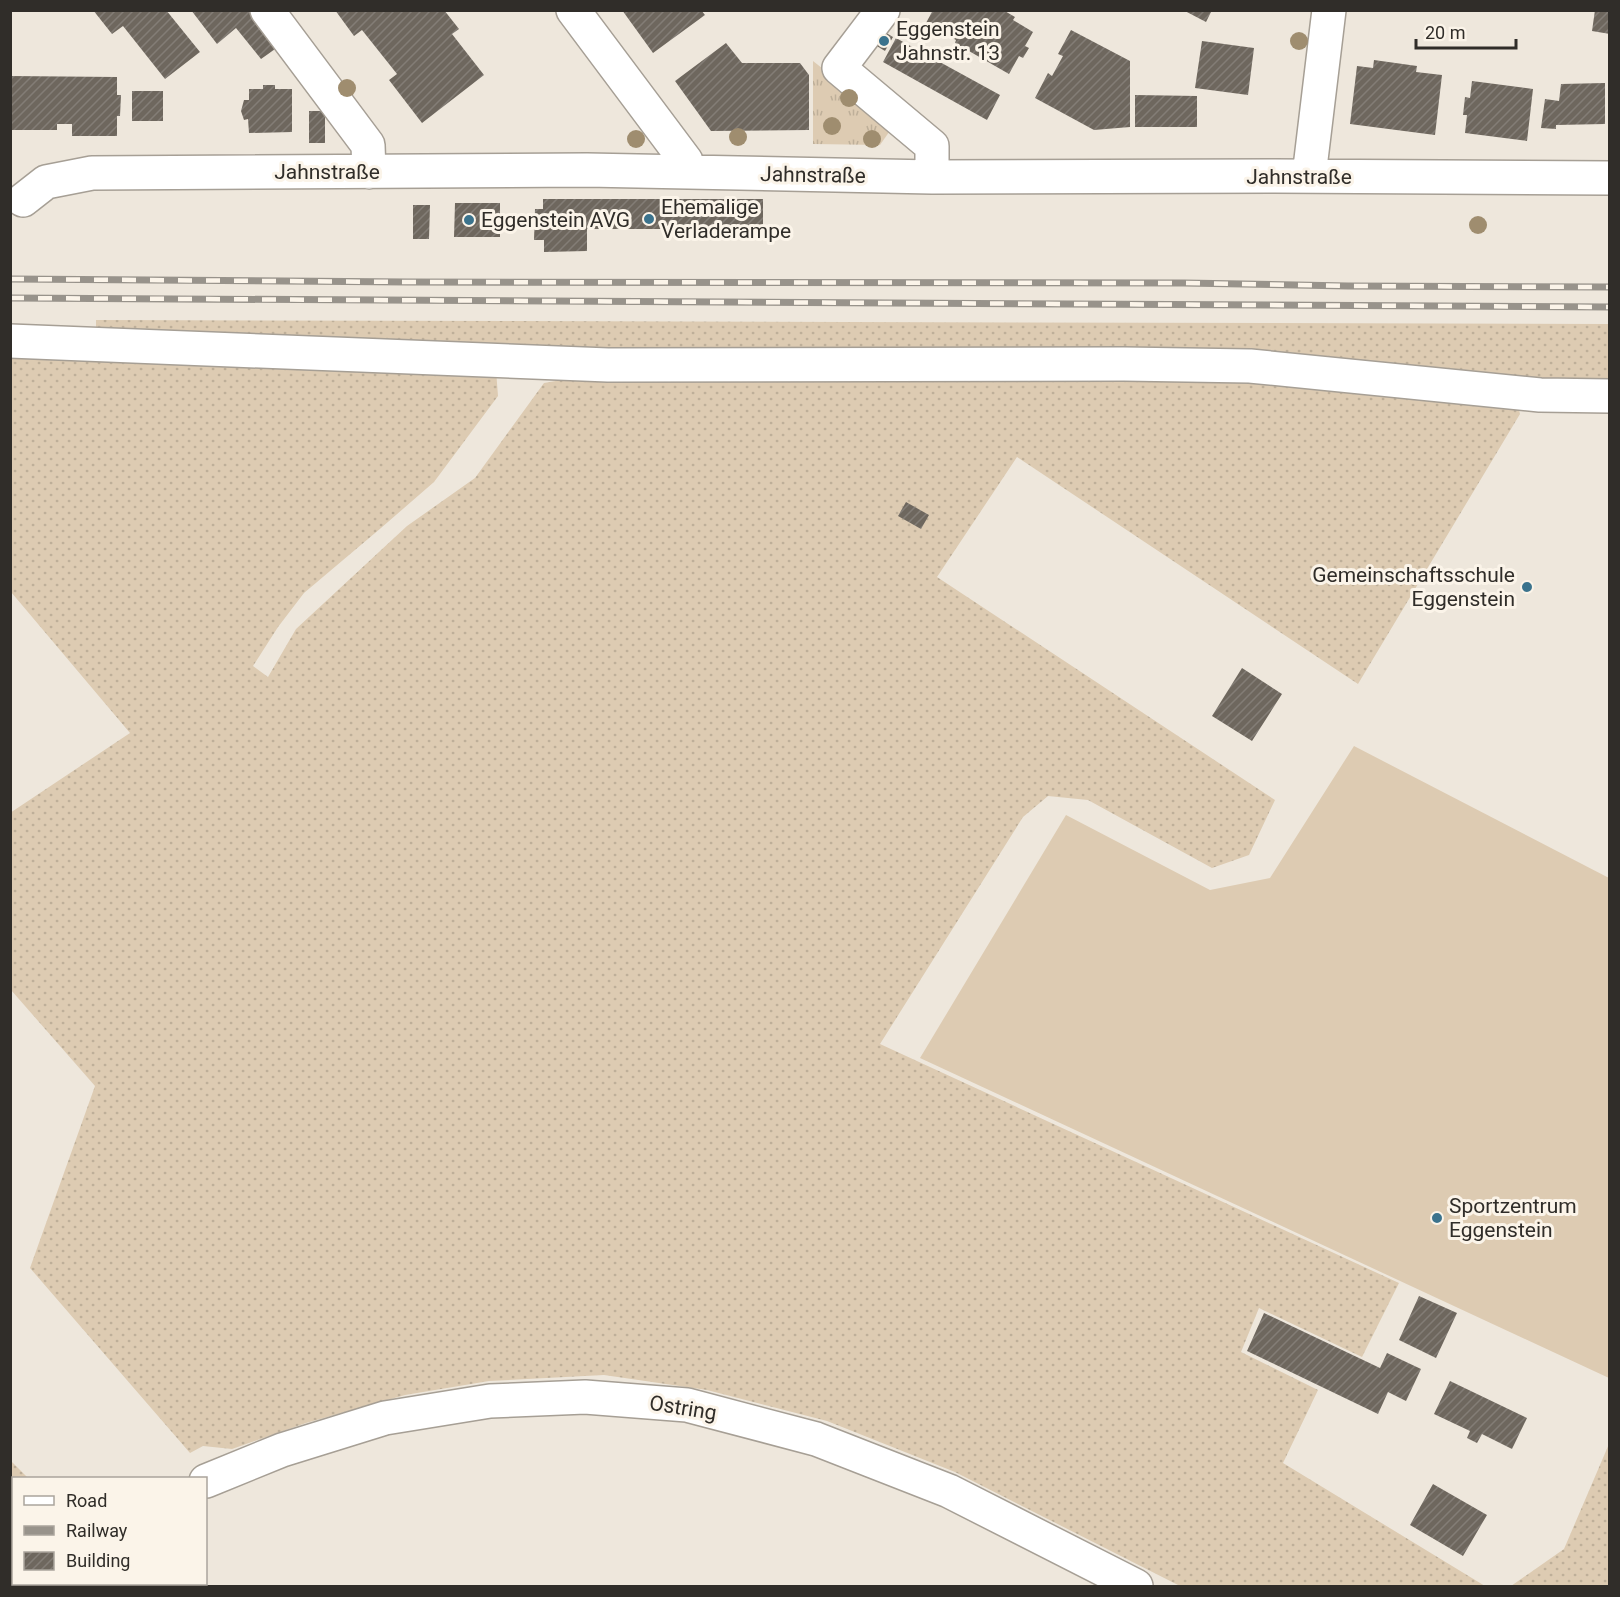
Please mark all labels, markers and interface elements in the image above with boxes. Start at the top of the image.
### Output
scale bar [1416,12,1516,50]
place label: Eggenstein Jahnstr. 13 [896,17,1000,65]
text: 20 m [1425,22,1465,43]
marker: Eggenstein Jahnstr. 13 [877,34,891,48]
street label: Jahnstraße [274,160,380,184]
street label: Jahnstraße [760,162,866,188]
street label: Jahnstraße [1246,165,1352,189]
place label: Ehemalige Verladerampe [661,195,791,243]
place label: Eggenstein AVG [481,208,630,232]
marker: Ehemalige Verladerampe [642,212,656,226]
marker: Eggenstein AVG [462,213,476,227]
place label: Gemeinschaftsschule Eggenstein [1312,563,1515,611]
marker: Gemeinschaftsschule Eggenstein [1520,580,1534,594]
place label: Sportzentrum Eggenstein [1449,1194,1577,1242]
marker: Sportzentrum Eggenstein [1430,1211,1444,1225]
street label: Ostring [648,1391,718,1425]
legend [12,1477,207,1585]
text: Road [66,1490,107,1511]
text: Railway [66,1520,128,1541]
text: Building [66,1550,130,1571]

